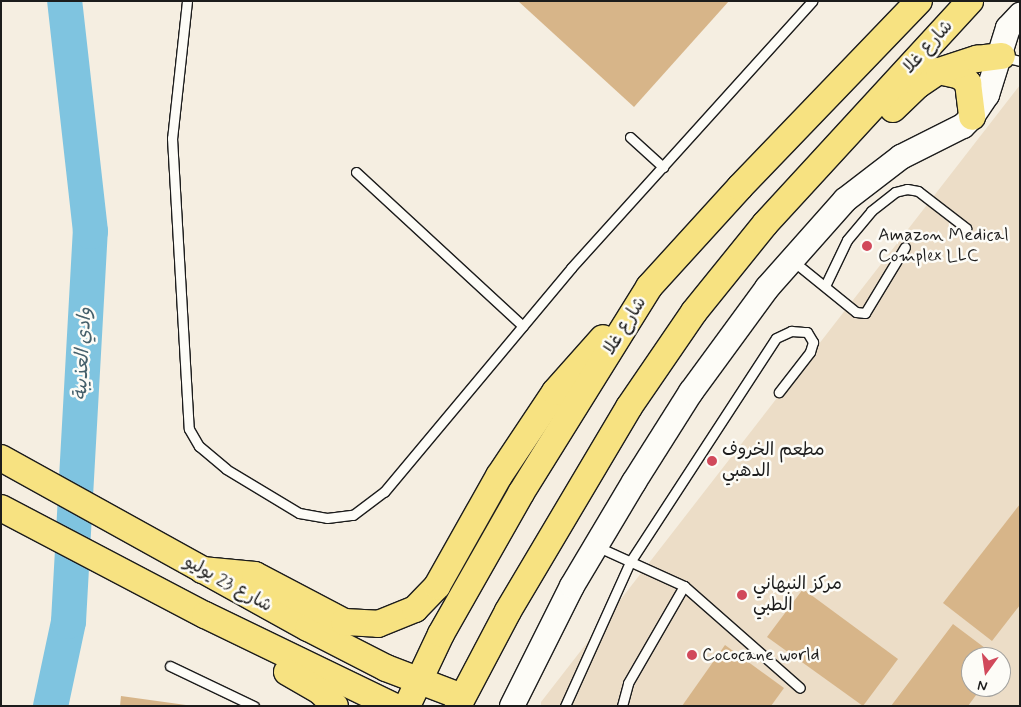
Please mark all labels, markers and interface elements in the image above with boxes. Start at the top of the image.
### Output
street label: شارع غلا [898,16,958,78]
place label: Amazon Medical Complex LLC [878,225,1009,268]
marker: Amazon Medical Complex LLC [860,239,874,253]
street label: شارع غلا [599,293,651,359]
water label: وادي العذيبة [69,307,97,401]
place label: مطعم الخروف الدهبي [722,440,825,482]
marker: مطعم الخروف الدهبي [706,455,718,467]
street label: شارع 23 يوليو [180,551,276,617]
place label: مركز النبهاني الطبي [753,574,842,616]
marker: مركز النبهاني الطبي [735,588,749,602]
place label: Cococane world [702,644,818,666]
north arrow [961,647,1011,697]
marker: Cococane world [686,649,698,661]
text: N [976,676,989,695]

